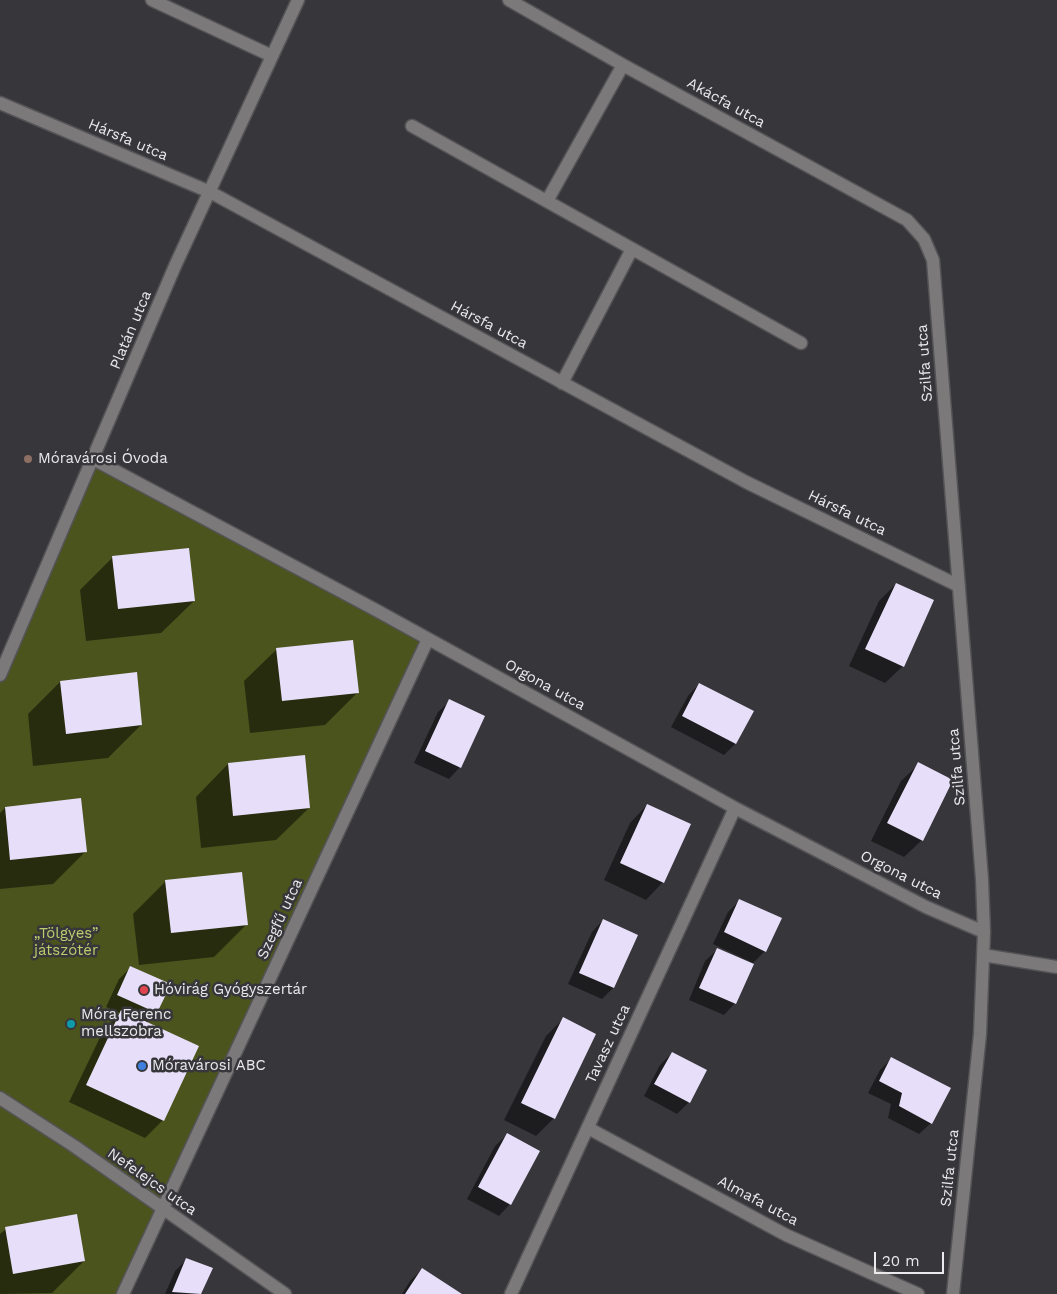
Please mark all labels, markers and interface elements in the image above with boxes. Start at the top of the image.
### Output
street label: Akácfa utca [684,74,768,132]
street label: Hársfa utca [86,115,170,165]
street label: Platán utca [106,288,156,372]
street label: Hársfa utca [447,297,531,353]
street label: Szilfa utca [913,324,937,402]
place label: Móravárosi Óvoda [38,450,168,468]
marker: Móravárosi Óvoda [22,453,34,465]
street label: Hársfa utca [805,486,889,540]
street label: Orgona utca [502,656,588,714]
street label: Szilfa utca [945,728,969,806]
street label: Orgona utca [857,847,945,903]
street label: Szegfű utca [254,876,306,962]
park label: „Tölgyes” játszótér [34,925,98,960]
place label: Hóvirág Gyógyszertár [154,981,307,999]
marker: Hóvirág Gyógyszertár [138,984,150,996]
street label: Tavasz utca [582,1002,634,1086]
place label: Móra Ferenc mellszobra [81,1006,171,1041]
marker: Móra Ferenc mellszobra [65,1018,77,1030]
place label: Móravárosi ABC [152,1057,266,1075]
marker: Móravárosi ABC [136,1060,148,1072]
street label: Szilfa utca [937,1128,963,1208]
street label: Nefelejcs utca [104,1145,200,1219]
street label: Almafa utca [715,1172,801,1230]
scale bar [877,1242,947,1274]
text: 20 m [882,1252,920,1270]

